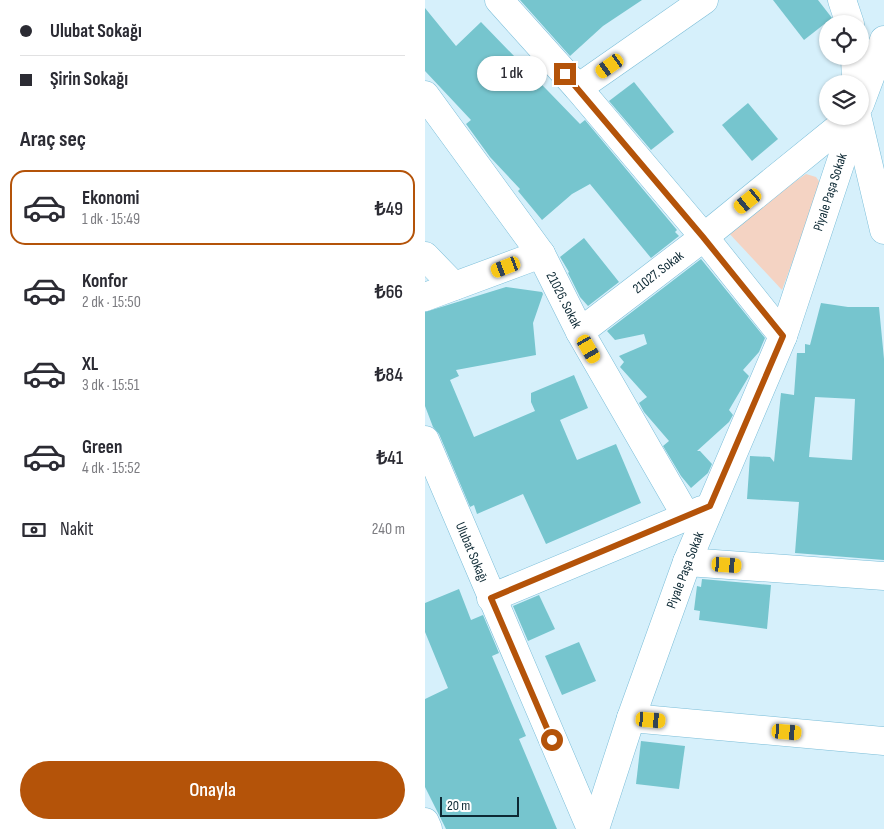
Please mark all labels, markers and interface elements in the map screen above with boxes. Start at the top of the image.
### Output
map controls [819,15,869,125]
button: locate [819,15,869,65]
text: Ulubat Sokağı [50,20,142,43]
car [593,51,626,81]
callout: 1 dk [477,56,547,92]
route end [554,63,576,85]
text: 1 dk [501,64,523,83]
text: Şirin Sokağı [50,68,128,91]
button: layers [819,75,869,125]
text: Araç seç [20,126,86,153]
street label: Piyale Paşa Sokak [809,150,851,233]
icon: car [22,185,67,230]
car [731,186,764,216]
text: Ekonomi [82,187,139,210]
text: ₺49 [375,198,403,221]
text: 1 dk · 15:49 [82,210,140,229]
street label: 21027. Sokak [629,246,687,297]
car [489,255,522,279]
icon: car [22,268,67,313]
street label: 21026. Sokak [543,269,586,332]
text: Konfor [82,270,128,293]
text: ₺66 [375,281,403,304]
text: 2 dk · 15:50 [82,293,141,312]
car [575,332,602,366]
icon: car [22,351,67,396]
text: XL [82,353,98,376]
text: ₺84 [375,364,403,387]
text: 3 dk · 15:51 [82,376,139,395]
icon: car [22,434,67,479]
text: Green [82,436,122,459]
text: ₺41 [377,447,403,470]
text: 4 dk · 15:52 [82,459,140,478]
icon: cash [20,516,48,544]
text: Nakit [60,518,94,541]
street label: Ulubat Sokağı [452,519,492,585]
text: 240 m [372,520,405,539]
street label: Piyale Paşa Sokak [663,528,708,611]
car [711,556,742,574]
car [635,711,666,729]
car [771,723,802,741]
route start [541,729,563,751]
button: Onayla [20,761,405,819]
scale bar [440,794,519,817]
text: 20 m [447,797,470,814]

